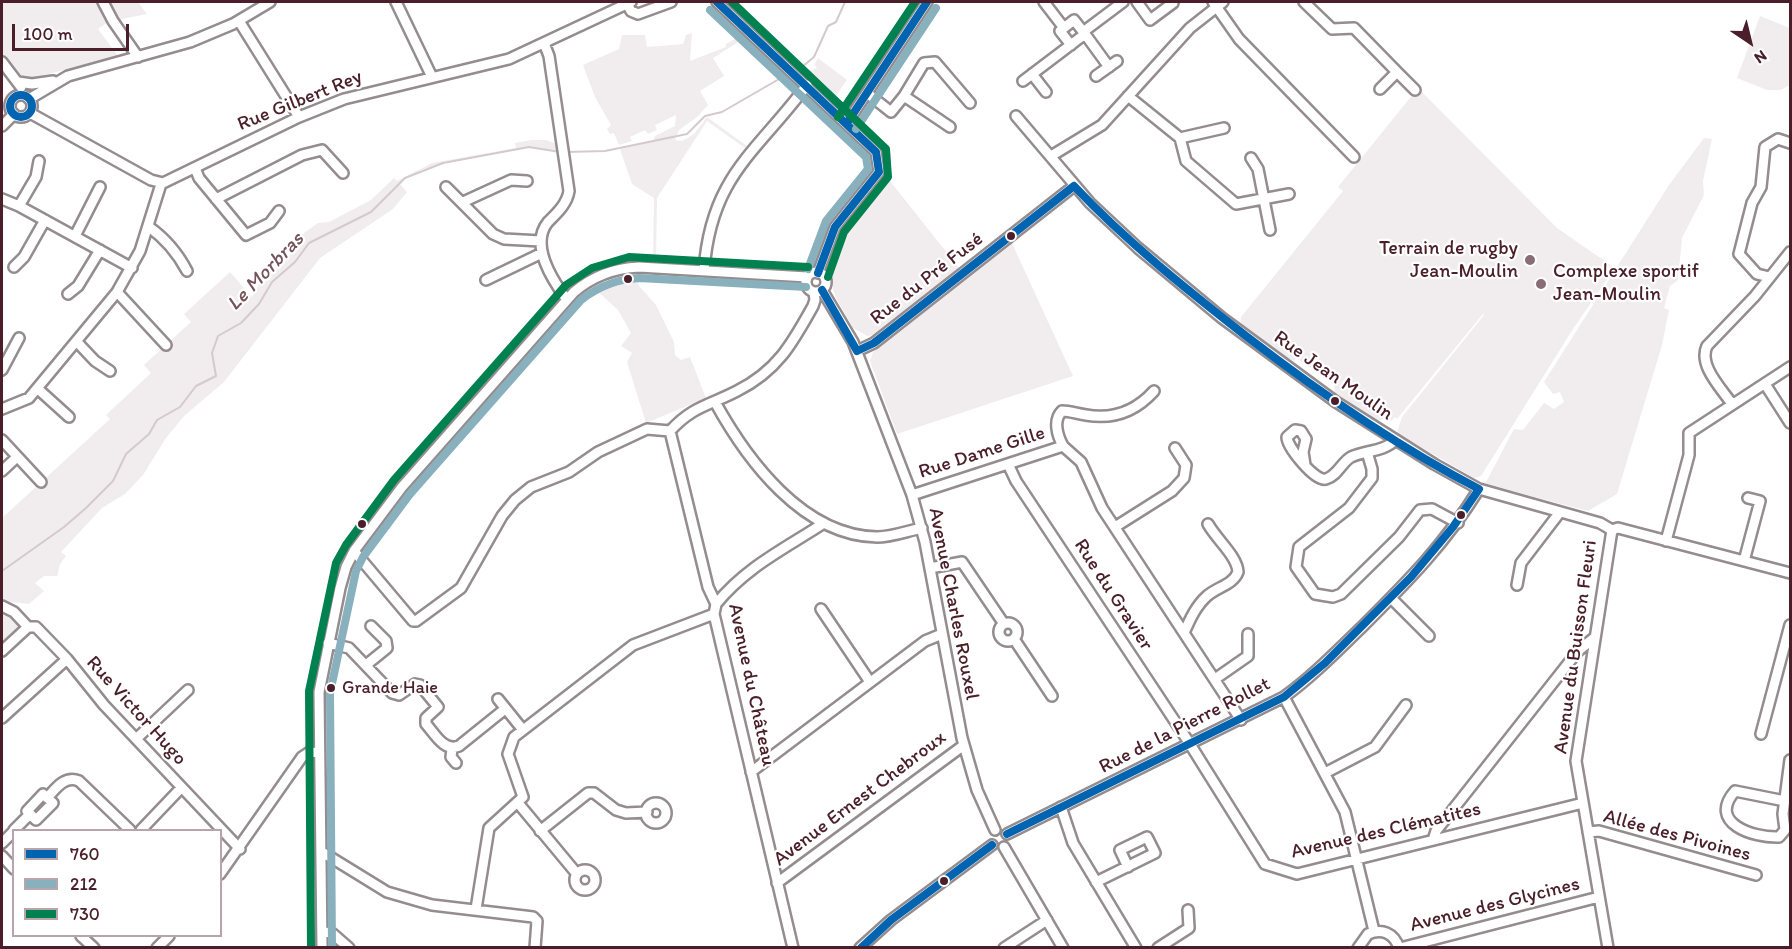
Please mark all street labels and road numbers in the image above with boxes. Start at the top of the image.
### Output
street label: Rue Gilbert Rey [234,65,366,137]
street label: Rue du Pré Fusé [866,227,988,331]
street label: Rue Jean Moulin [1269,326,1397,426]
street label: Rue Dame Gille [916,421,1048,485]
street label: Avenue Charles Rouxel [923,506,983,702]
street label: Rue du Gravier [1068,535,1158,655]
street label: Avenue du Buisson Fleuri [1549,539,1603,755]
street label: Avenue du Château [722,601,780,769]
street label: Rue Victor Hugo [81,651,191,771]
street label: Rue de la Pierre Rollet [1095,672,1275,780]
street label: Avenue Ernest Chebroux [769,726,951,872]
street label: Avenue des Clématites [1289,797,1483,865]
street label: Allée des Pivoines [1601,805,1753,867]
street label: Avenue des Glycines [1408,872,1582,938]

